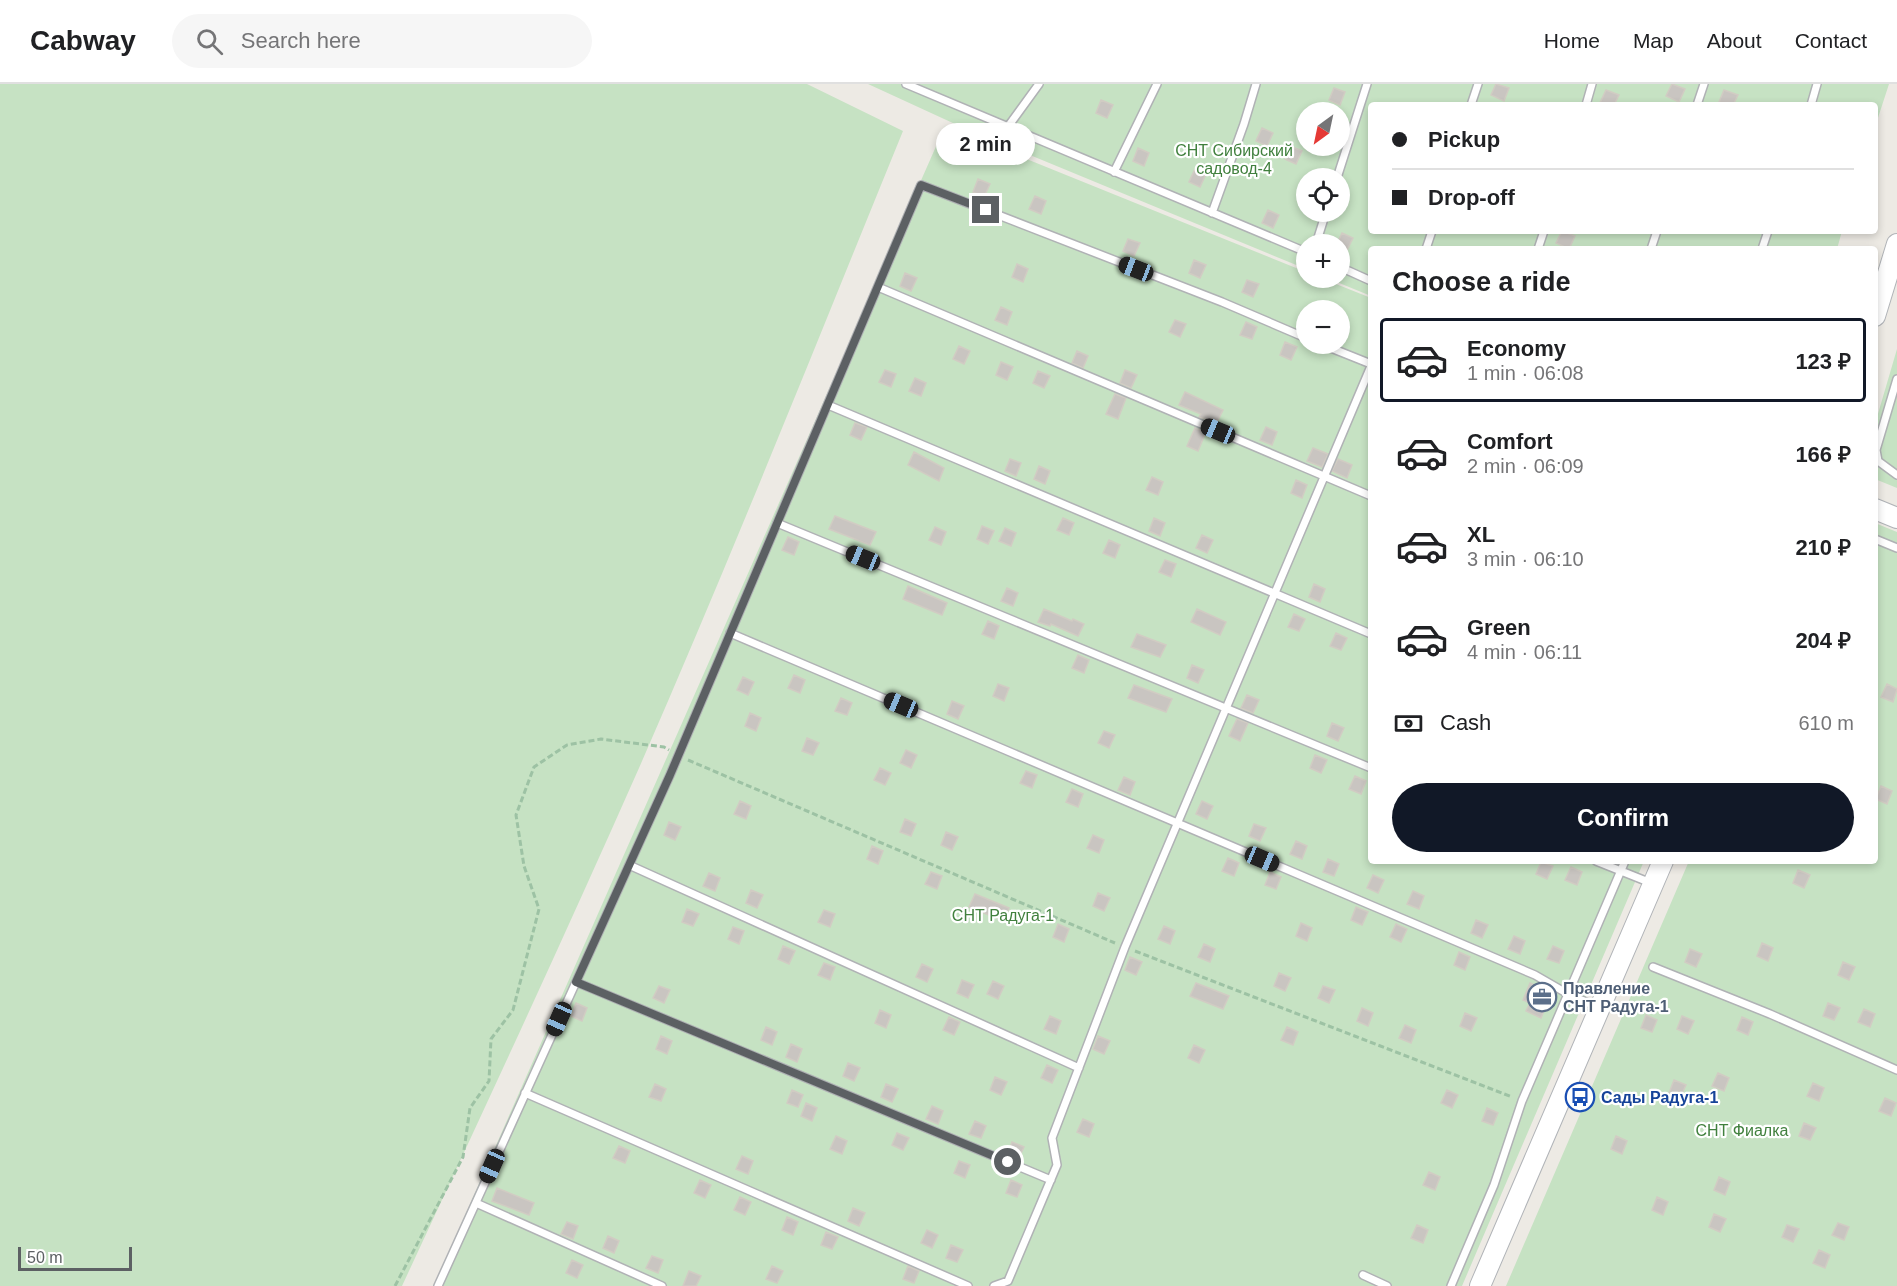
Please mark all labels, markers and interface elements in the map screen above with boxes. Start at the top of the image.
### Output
search box [172,14,592,68]
text: Cabway [30,25,136,56]
icon: search [193,25,226,58]
text: Search here [241,28,361,53]
text: Home [1544,29,1600,52]
text: Map [1633,29,1674,52]
text: About [1707,29,1762,52]
text: Contact [1795,29,1867,52]
north arrow [1296,102,1350,156]
map controls [1296,102,1350,354]
callout: 2 min [936,123,1036,165]
text: Pickup [1428,127,1500,152]
text: 2 min [959,133,1012,155]
park label: СНТ Сибирский садовод-4 [1175,142,1293,177]
button: locate [1296,168,1350,222]
text: Drop-off [1428,185,1515,210]
route end [972,196,999,223]
button: + [1296,234,1350,288]
car [1116,254,1156,284]
text: Choose a ride [1392,267,1571,297]
button: − [1296,300,1350,354]
icon: car [1395,333,1449,387]
text: Economy [1467,336,1566,361]
text: 123 ₽ [1795,349,1851,374]
text: 1 min · 06:08 [1467,362,1584,384]
car [1198,416,1238,446]
icon: car [1395,426,1449,480]
text: Comfort [1467,429,1553,454]
text: 166 ₽ [1795,442,1851,467]
text: 2 min · 06:09 [1467,455,1584,477]
icon: car [1395,519,1449,573]
text: XL [1467,522,1495,547]
text: 210 ₽ [1795,535,1851,560]
car [843,543,883,573]
text: 3 min · 06:10 [1467,548,1584,570]
icon: car [1395,612,1449,666]
text: Green [1467,615,1531,640]
text: 204 ₽ [1795,628,1851,653]
text: 4 min · 06:11 [1467,641,1582,663]
car [881,690,921,720]
icon: cash [1392,707,1425,740]
text: Cash [1440,710,1491,735]
text: 610 m [1798,712,1854,734]
button: Confirm [1392,783,1854,852]
car [1242,844,1282,874]
park label: СНТ Радуга-1 [952,907,1054,924]
place label: Правление СНТ Радуга-1 [1563,980,1669,1015]
office icon: Правление СНТ Радуга-1 [1526,981,1558,1013]
car [543,999,575,1039]
bus stop icon: Сады Радуга-1 [1564,1081,1596,1113]
place label: Сады Радуга-1 [1601,1089,1718,1106]
park label: СНТ Фиалка [1696,1122,1789,1139]
car [476,1146,508,1186]
route start [994,1148,1021,1175]
scale bar [18,1244,132,1272]
text: 50 m [27,1249,63,1266]

